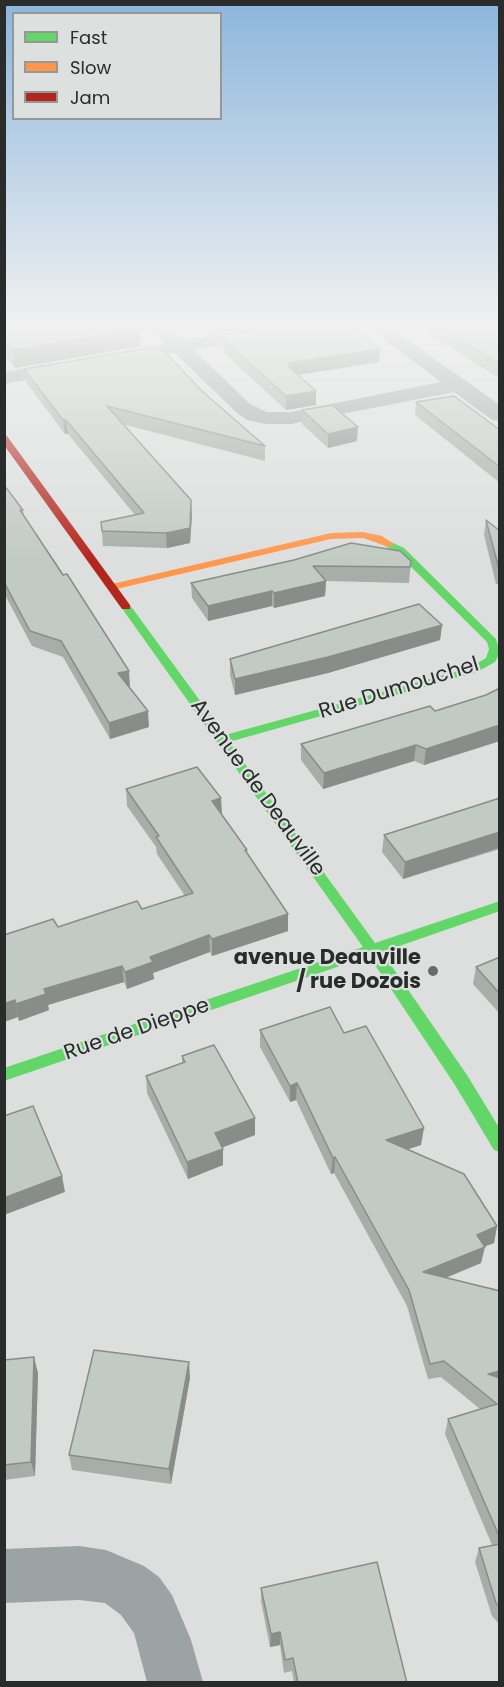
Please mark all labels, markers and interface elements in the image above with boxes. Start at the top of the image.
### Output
legend [12,12,222,120]
text: Fast [70,25,107,50]
text: Slow [70,55,111,80]
text: Jam [70,85,110,110]
street label: Rue Dumouchel [316,653,482,725]
street label: Avenue de Deauville [184,694,330,882]
place label: avenue Deauville / rue Dozois [234,946,421,996]
marker: avenue Deauville / rue Dozois [426,964,440,978]
street label: Rue de Dieppe [61,993,213,1067]

